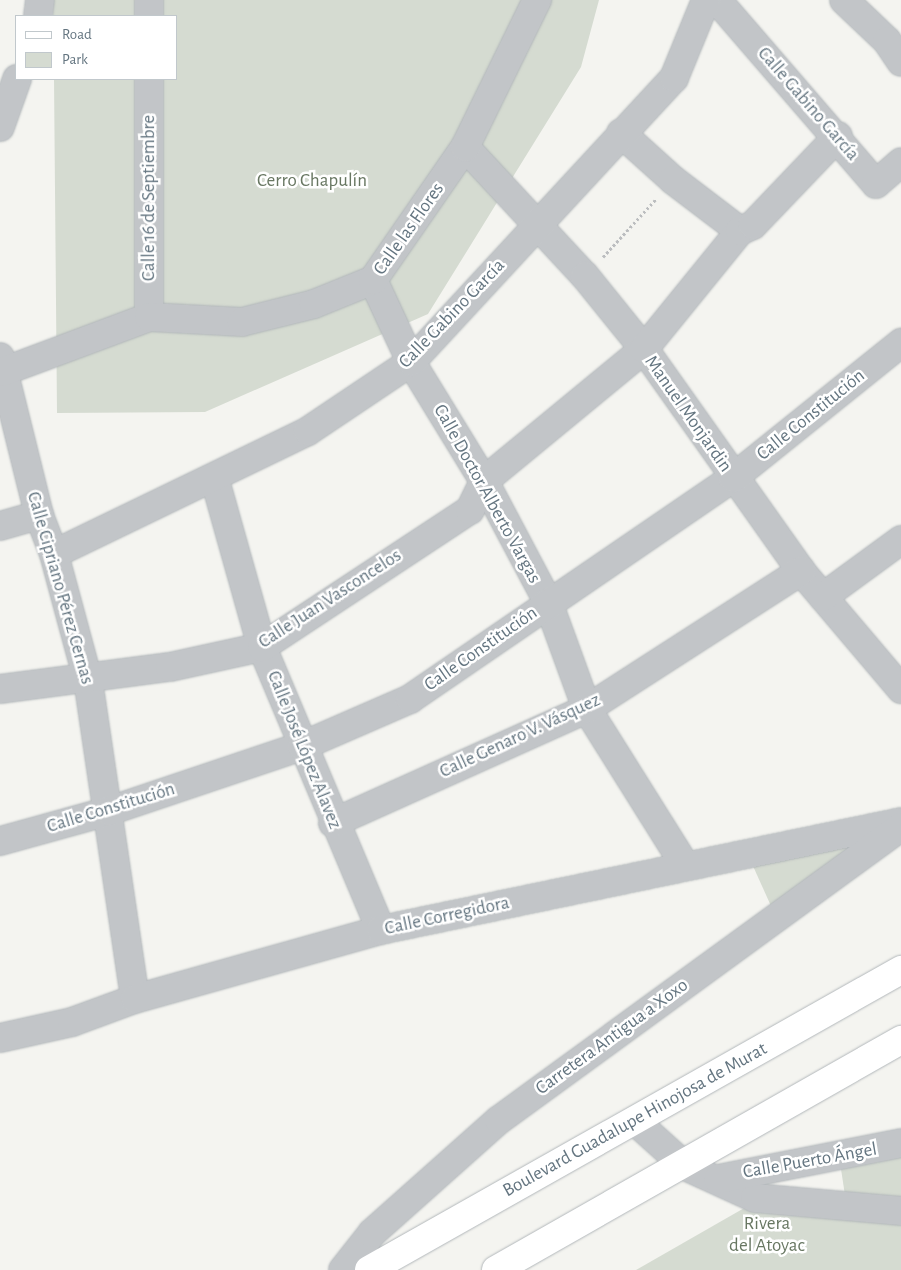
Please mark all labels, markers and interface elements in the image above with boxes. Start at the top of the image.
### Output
legend [15,15,178,80]
text: Road [62,27,92,42]
street label: Calle Gabino García [752,42,864,166]
text: Park [62,52,88,67]
street label: Calle 16 de Septiembre [138,115,160,281]
park label: Cerro Chapulín [257,170,367,192]
street label: Calle las Flores [369,178,449,280]
street label: Calle Gabino García [394,255,510,373]
street label: Manuel Monjardin [639,351,737,477]
street label: Calle Constitución [752,364,870,466]
street label: Calle Doctor Alberto Vargas [428,401,546,587]
street label: Calle Cipriano Pérez Cernas [22,489,98,687]
street label: Calle Juan Vasconcelos [254,544,406,654]
street label: Calle Constitución [420,602,542,696]
street label: Calle José López Alavez [262,668,346,832]
street label: Calle Genaro V. Vásquez [436,689,604,783]
street label: Calle Constitución [44,778,178,838]
street label: Calle Corregidora [383,892,511,940]
street label: Carretera Antigua a Xoxo [531,974,693,1100]
street label: Boulevard Guadalupe Hinojosa de Murat [499,1038,771,1202]
street label: Calle Puerto Ángel [741,1138,879,1184]
park label: Rivera del Atoyac [729,1213,805,1257]

